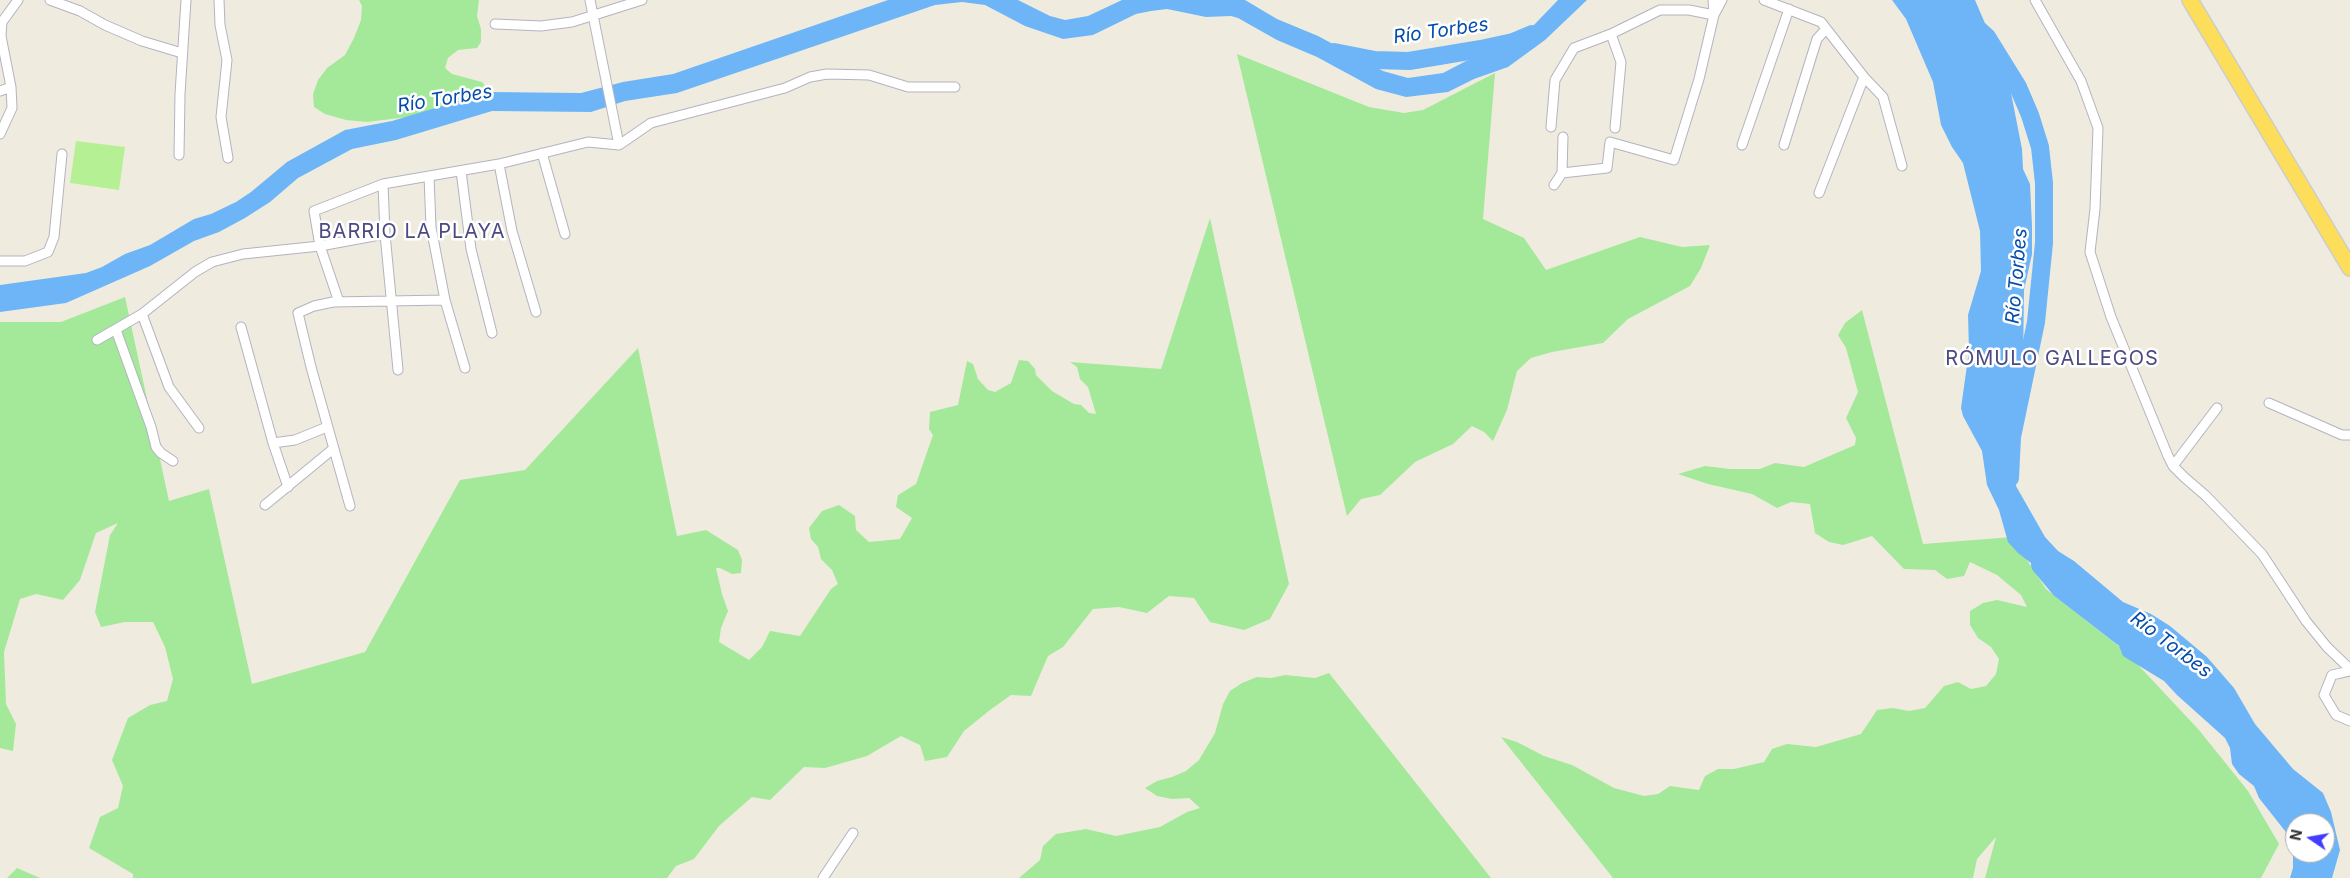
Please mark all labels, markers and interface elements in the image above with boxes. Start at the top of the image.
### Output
water label: Río Torbes [1392,13,1490,49]
water label: Río Torbes [396,80,494,118]
district label: BARRIO LA PLAYA [317,220,507,244]
water label: Río Torbes [2001,227,2033,325]
district label: RÓMULO GALLEGOS [1943,347,2161,371]
water label: Río Torbes [2126,607,2216,683]
north arrow [2285,813,2335,863]
text: N [2286,828,2305,842]

